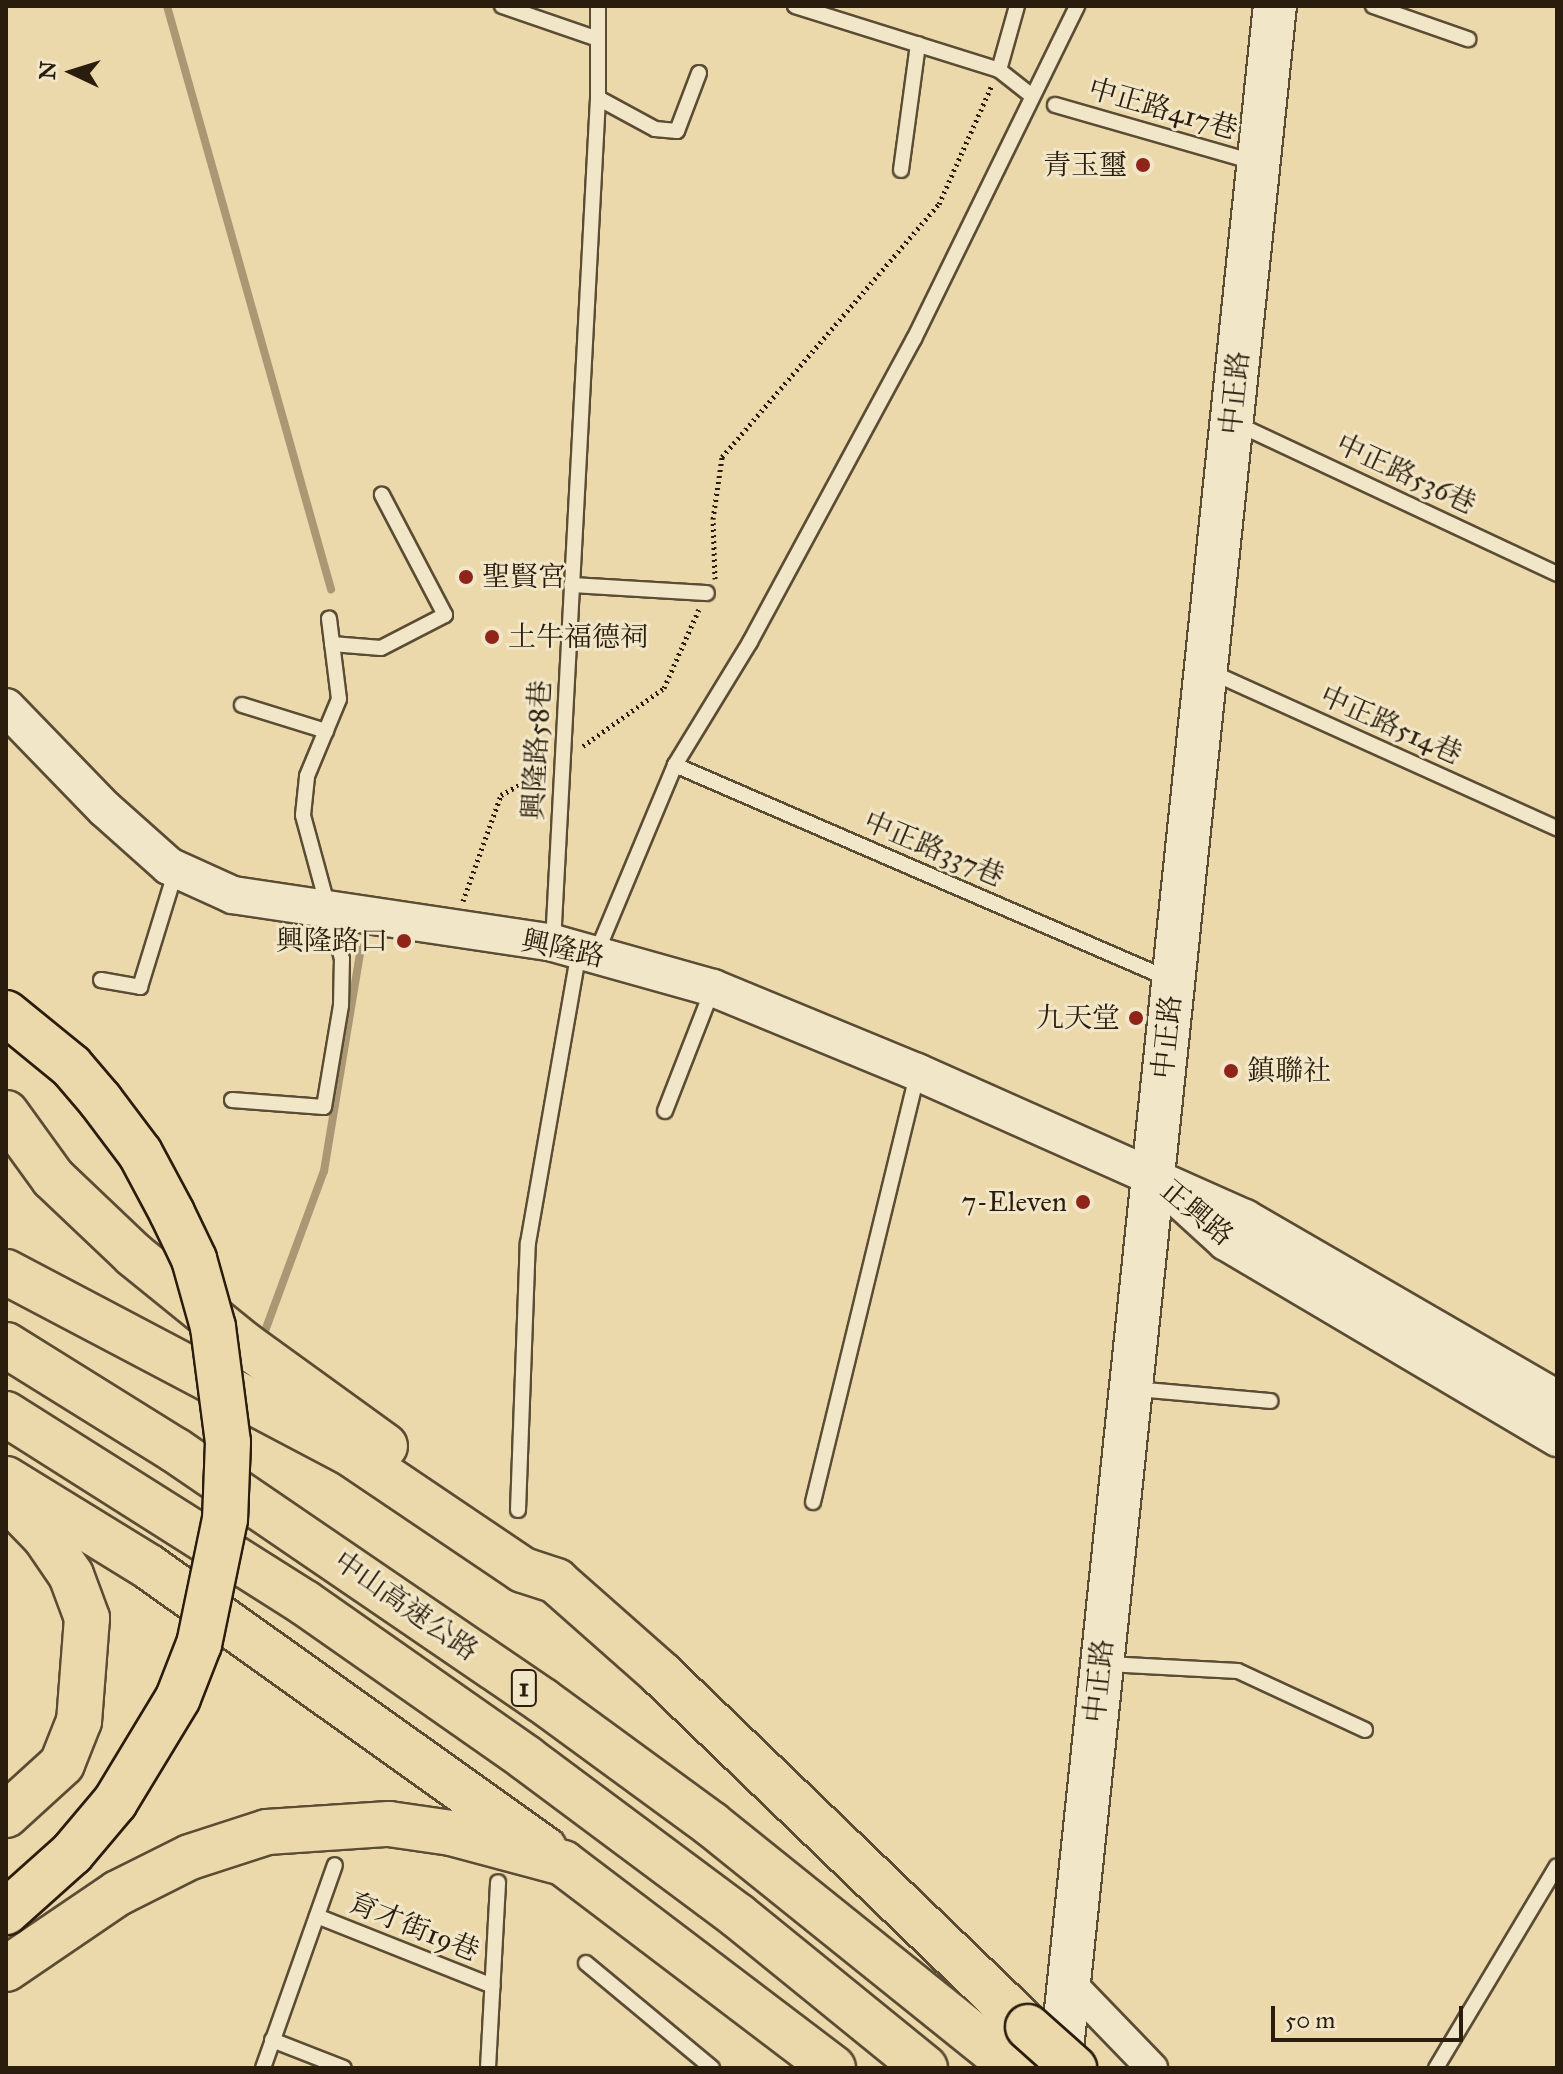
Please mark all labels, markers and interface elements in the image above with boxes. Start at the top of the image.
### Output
north arrow [32,32,112,112]
text: N [33,60,62,81]
street label: 中正路417巷 [1085,72,1241,146]
place label: 青玉璽 [1043,148,1127,182]
marker: 青玉璽 [1134,156,1152,174]
street label: 中正路 [1214,349,1256,437]
street label: 中正路536巷 [1331,427,1481,521]
place label: 聖賢宮 [482,560,566,594]
marker: 聖賢宮 [457,568,475,586]
place label: 土牛福德祠 [508,620,648,654]
marker: 土牛福德祠 [483,628,501,646]
street label: 興隆路58巷 [517,679,557,821]
street label: 中正路514巷 [1315,679,1467,771]
street label: 中正路337巷 [859,804,1009,894]
place label: 興隆路口 [276,924,388,958]
street label: 興隆路 [518,924,608,974]
marker: 興隆路口 [395,932,413,950]
street label: 中正路 [1146,993,1188,1081]
place label: 九天堂 [1036,1001,1120,1035]
marker: 九天堂 [1127,1009,1145,1027]
place label: 鎮聯社 [1247,1054,1331,1088]
marker: 鎮聯社 [1222,1062,1240,1080]
street label: 正興路 [1154,1173,1240,1253]
place label: 7-Eleven [962,1185,1067,1219]
marker: 7-Eleven [1074,1193,1092,1211]
street label: 中山高速公路 [328,1544,484,1668]
street label: 中正路 [1078,1637,1120,1725]
road number: 1 [510,1666,538,1710]
street label: 育才街19巷 [344,1886,484,1968]
scale bar [1275,1990,1467,2040]
text: 50 m [1285,2005,1335,2035]

